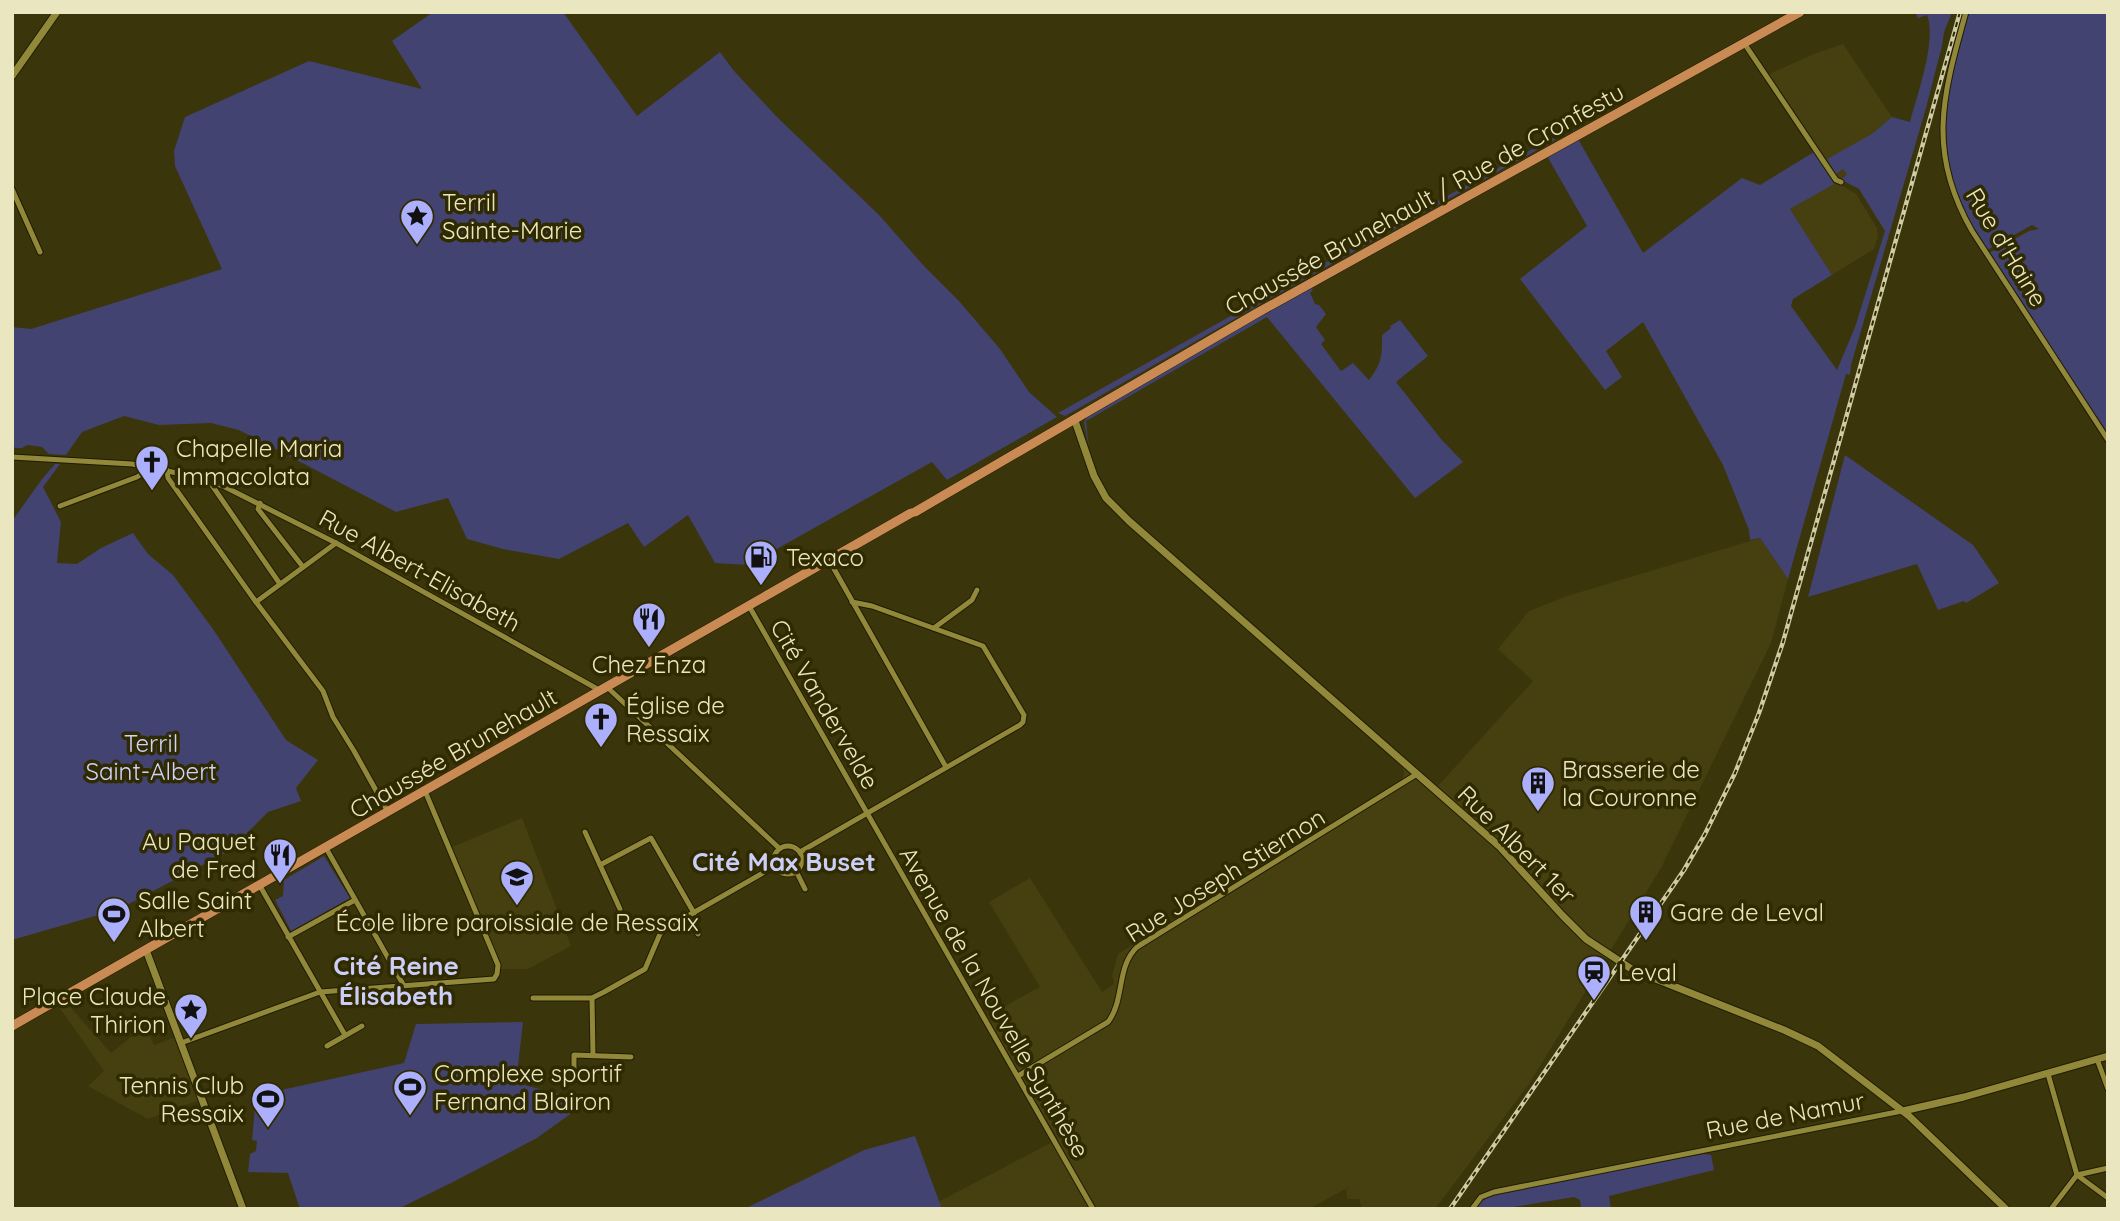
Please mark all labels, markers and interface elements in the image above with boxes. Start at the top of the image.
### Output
street label: Chaussée Brunehault / Rue de Cronfestu [1219,76,1629,322]
street label: Rue d'Haine [1960,182,2054,312]
place label: Terril Sainte-Marie [442,187,582,245]
place icon: Terril Sainte-Marie [398,197,436,246]
place label: Chapelle Maria Immacolata [176,433,342,491]
church icon: Chapelle Maria Immacolata [133,443,171,492]
street label: Rue Albert-Elisabeth [314,502,526,638]
fuel station icon: Texaco [742,538,780,587]
place label: Texaco [786,542,864,572]
restaurant icon: Chez Enza [630,600,668,649]
street label: Cité Vandervelde [764,614,886,794]
place label: Chez Enza [592,649,706,679]
street label: Chaussée Brunehault [344,681,562,825]
place label: Église de Ressaix [626,690,725,748]
church icon: Église de Ressaix [582,700,620,749]
park label: Terril Saint-Albert [85,728,217,786]
place label: Brasserie de la Couronne [1562,754,1700,812]
building icon: Brasserie de la Couronne [1519,764,1557,813]
street label: Rue Albert 1er [1452,779,1582,909]
street label: Rue Joseph Stiernon [1120,802,1330,948]
place label: Au Paquet de Fred [142,826,256,884]
restaurant icon: Au Paquet de Fred [261,836,299,885]
street label: Avenue de la Nouvelle Synthèse [894,841,1096,1163]
district label: Cité Max Buset [692,845,876,878]
school or university icon: École libre paroissiale de Ressaix [498,858,536,907]
place label: Salle Saint Albert [138,885,252,943]
building icon: Gare de Leval [1627,893,1665,942]
sports icon: Salle Saint Albert [95,895,133,944]
place label: Gare de Leval [1670,897,1824,927]
place label: École libre paroissiale de Ressaix [335,907,699,937]
district label: Cité Reine Élisabeth [333,949,459,1012]
station icon: Leval [1575,953,1613,1002]
place label: Leval [1618,957,1677,987]
place label: Place Claude Thirion [22,981,166,1039]
place icon: Place Claude Thirion [172,991,210,1040]
place label: Complexe sportif Fernand Blairon [434,1058,623,1116]
sports icon: Complexe sportif Fernand Blairon [391,1068,429,1117]
place label: Tennis Club Ressaix [119,1070,244,1128]
sports icon: Tennis Club Ressaix [249,1080,287,1129]
street label: Rue de Namur [1703,1085,1867,1145]

